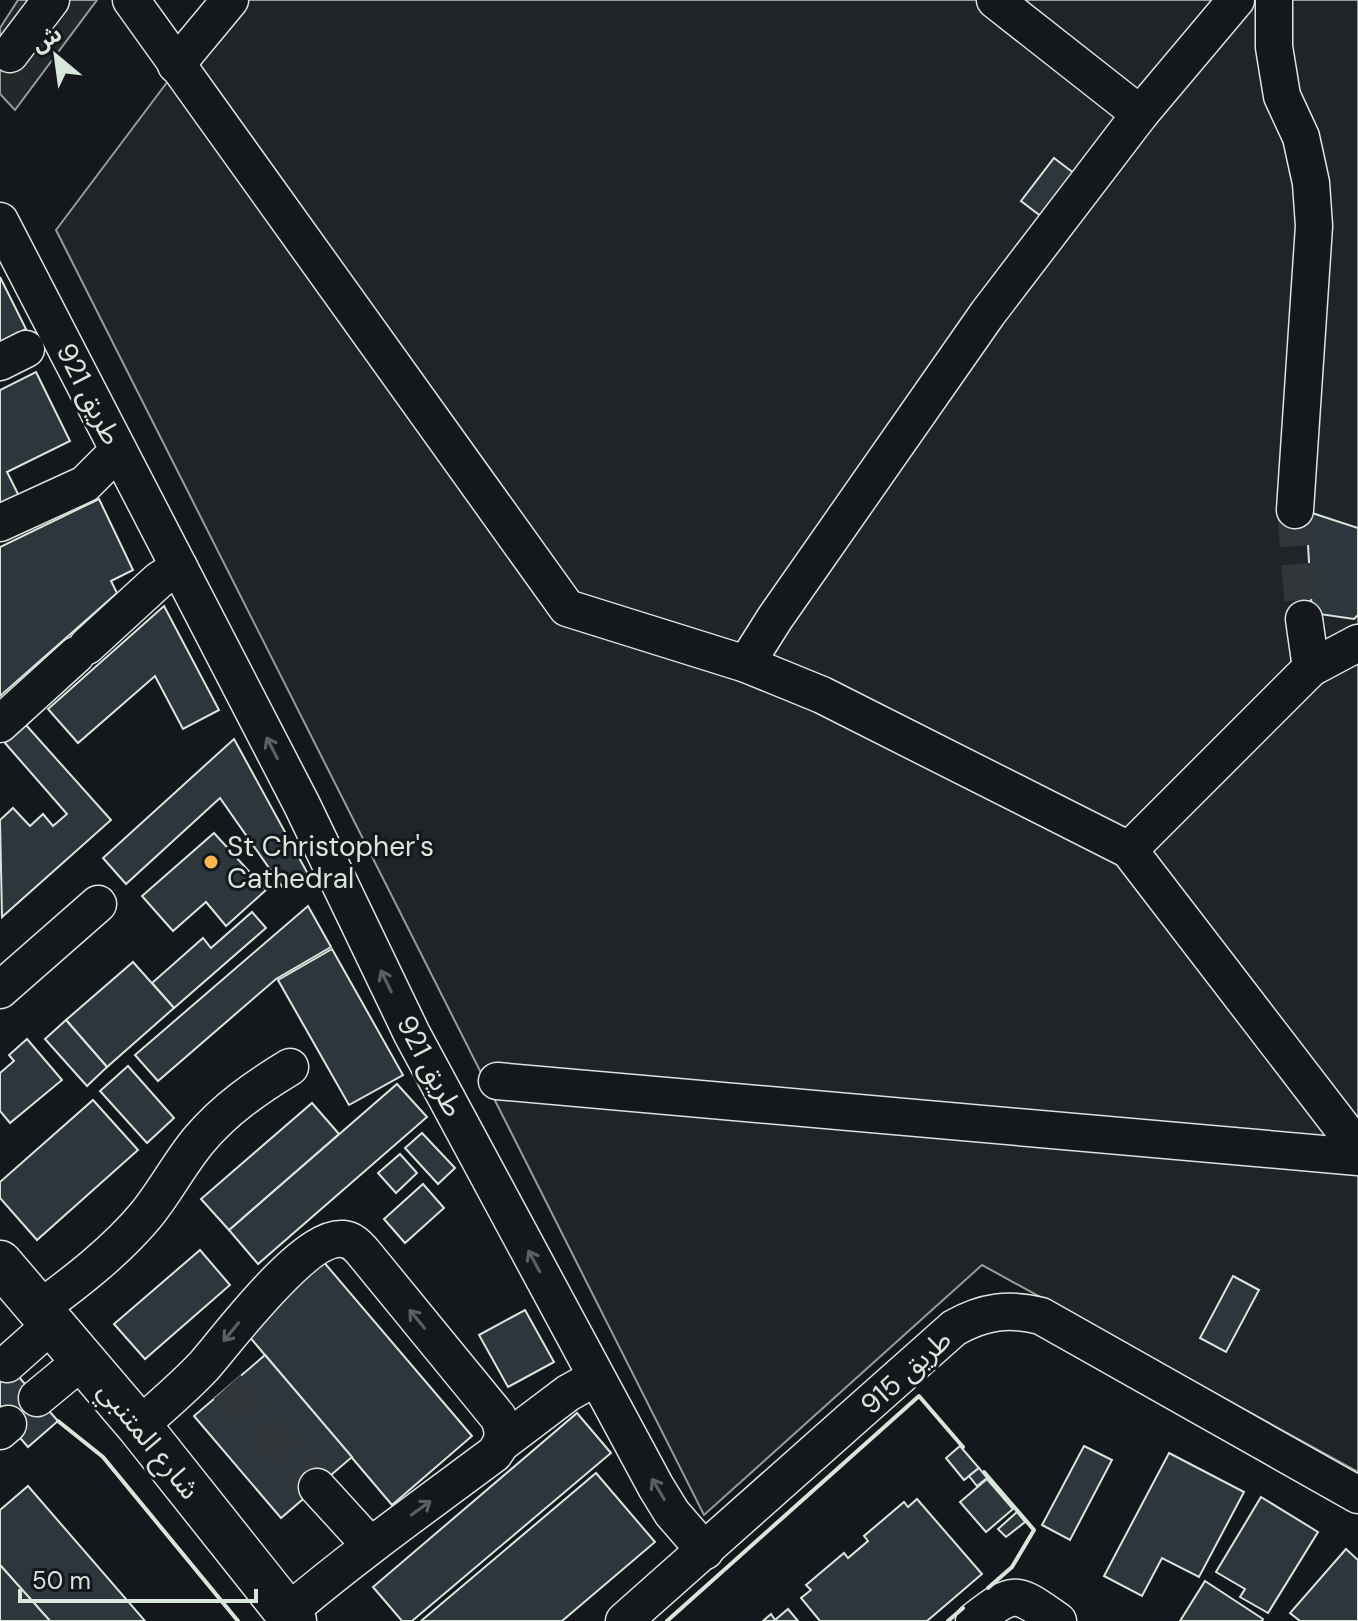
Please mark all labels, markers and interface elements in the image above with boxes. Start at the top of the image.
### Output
north arrow [16,16,96,96]
text: ش [26,19,67,59]
street label: طريق 921 [48,337,130,451]
one-way arrow [264,736,280,760]
place label: St Christopher's Cathedral [227,828,434,897]
marker: St Christopher's Cathedral [202,853,220,871]
one-way arrow [378,970,393,994]
street label: طريق 921 [388,1009,472,1123]
one-way arrow [525,1249,541,1273]
one-way arrow [409,1308,427,1329]
one-way arrow [222,1321,239,1342]
street label: طريق 915 [853,1321,959,1423]
street label: شارع المتنبي [88,1373,208,1509]
one-way arrow [650,1478,666,1501]
one-way arrow [409,1500,431,1516]
scale bar [20,1553,256,1603]
text: 50 m [32,1565,91,1596]

